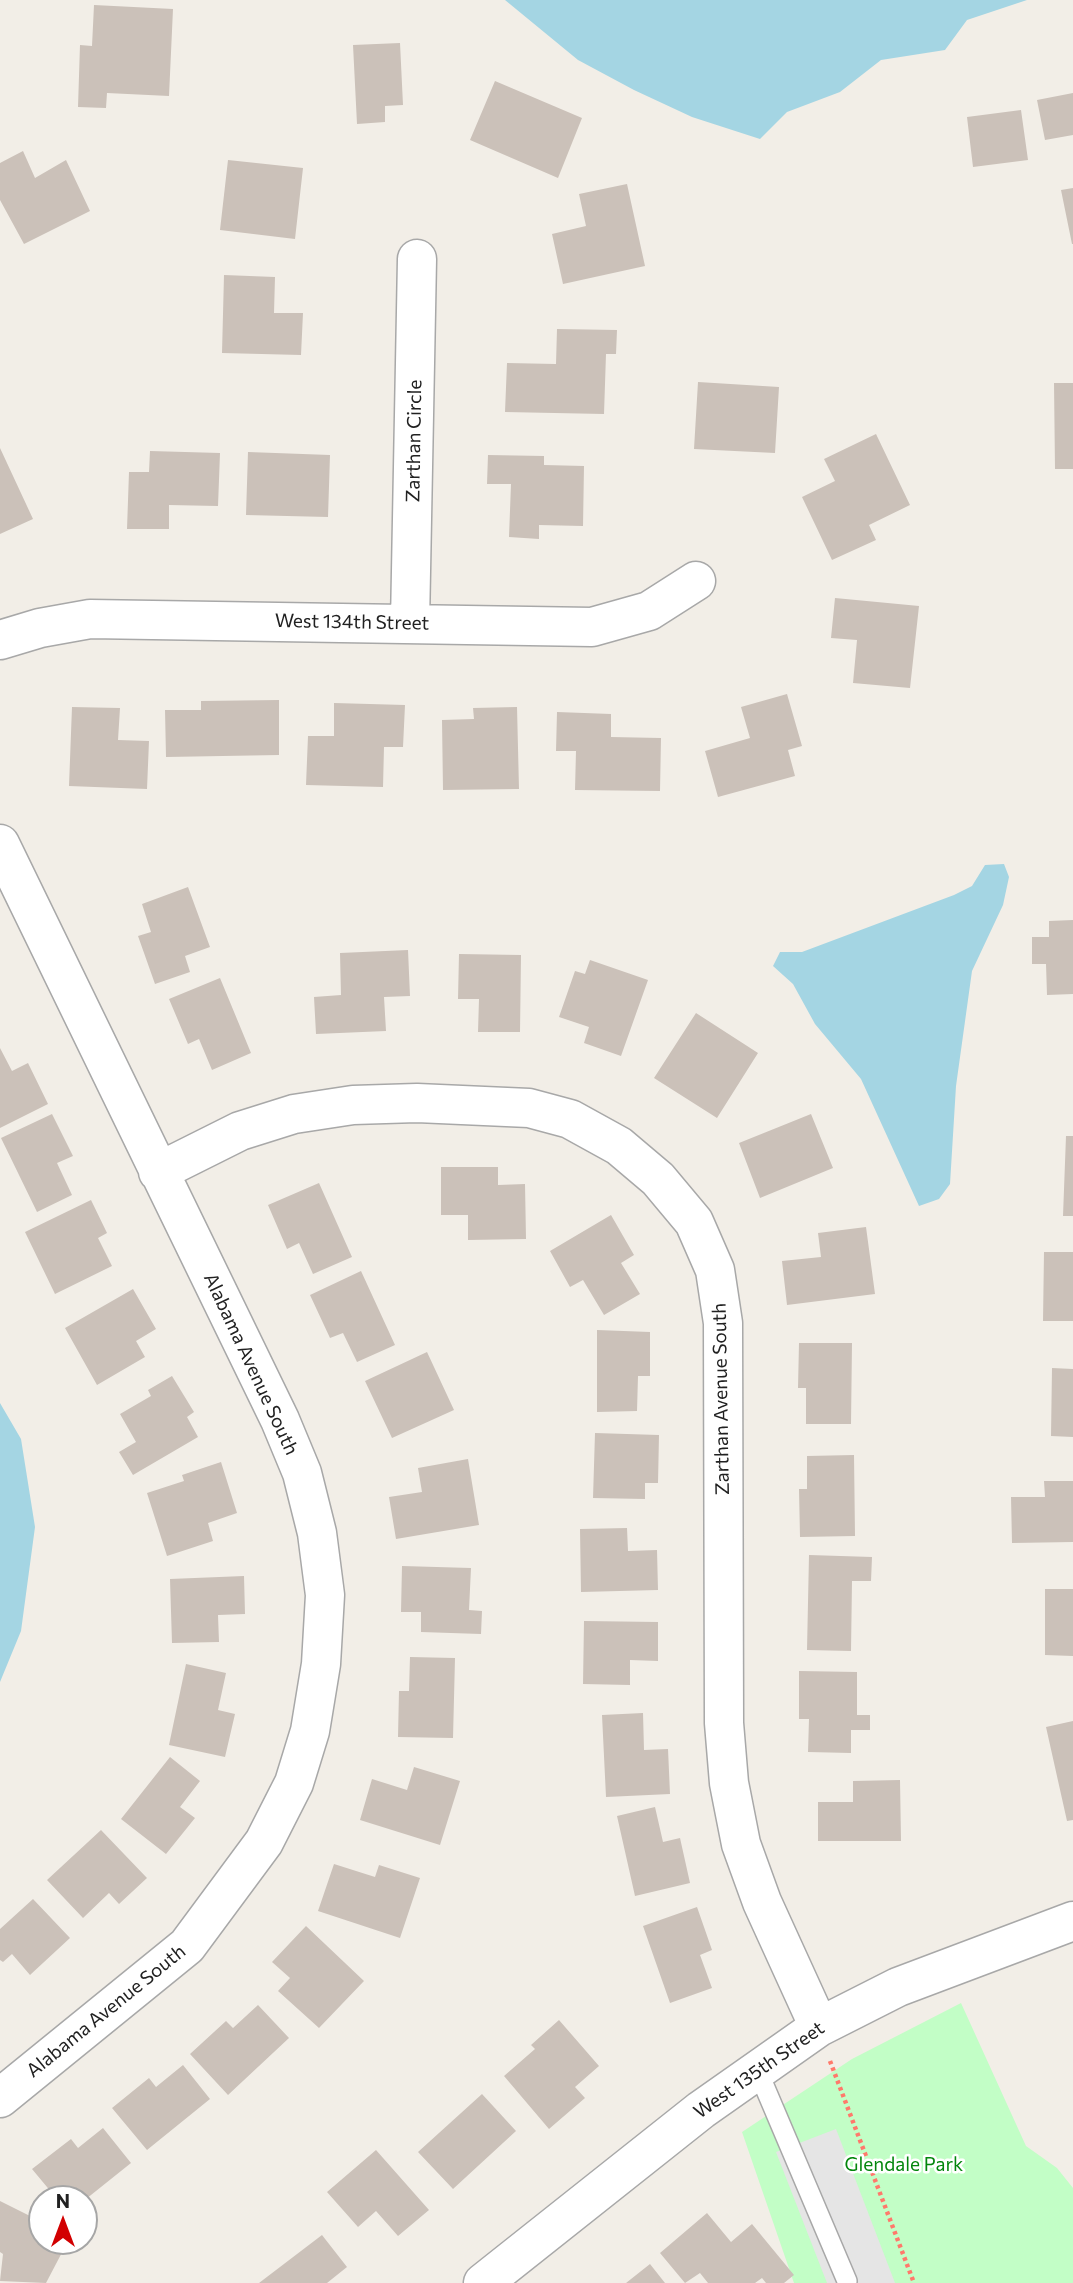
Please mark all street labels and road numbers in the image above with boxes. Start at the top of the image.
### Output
street label: Zarthan Circle [402,379,426,503]
street label: West 134th Street [275,609,429,635]
street label: Alabama Avenue South [199,1269,303,1459]
street label: Zarthan Avenue South [708,1303,734,1495]
street label: Alabama Avenue South [22,1940,190,2082]
street label: West 135th Street [689,2016,829,2124]

